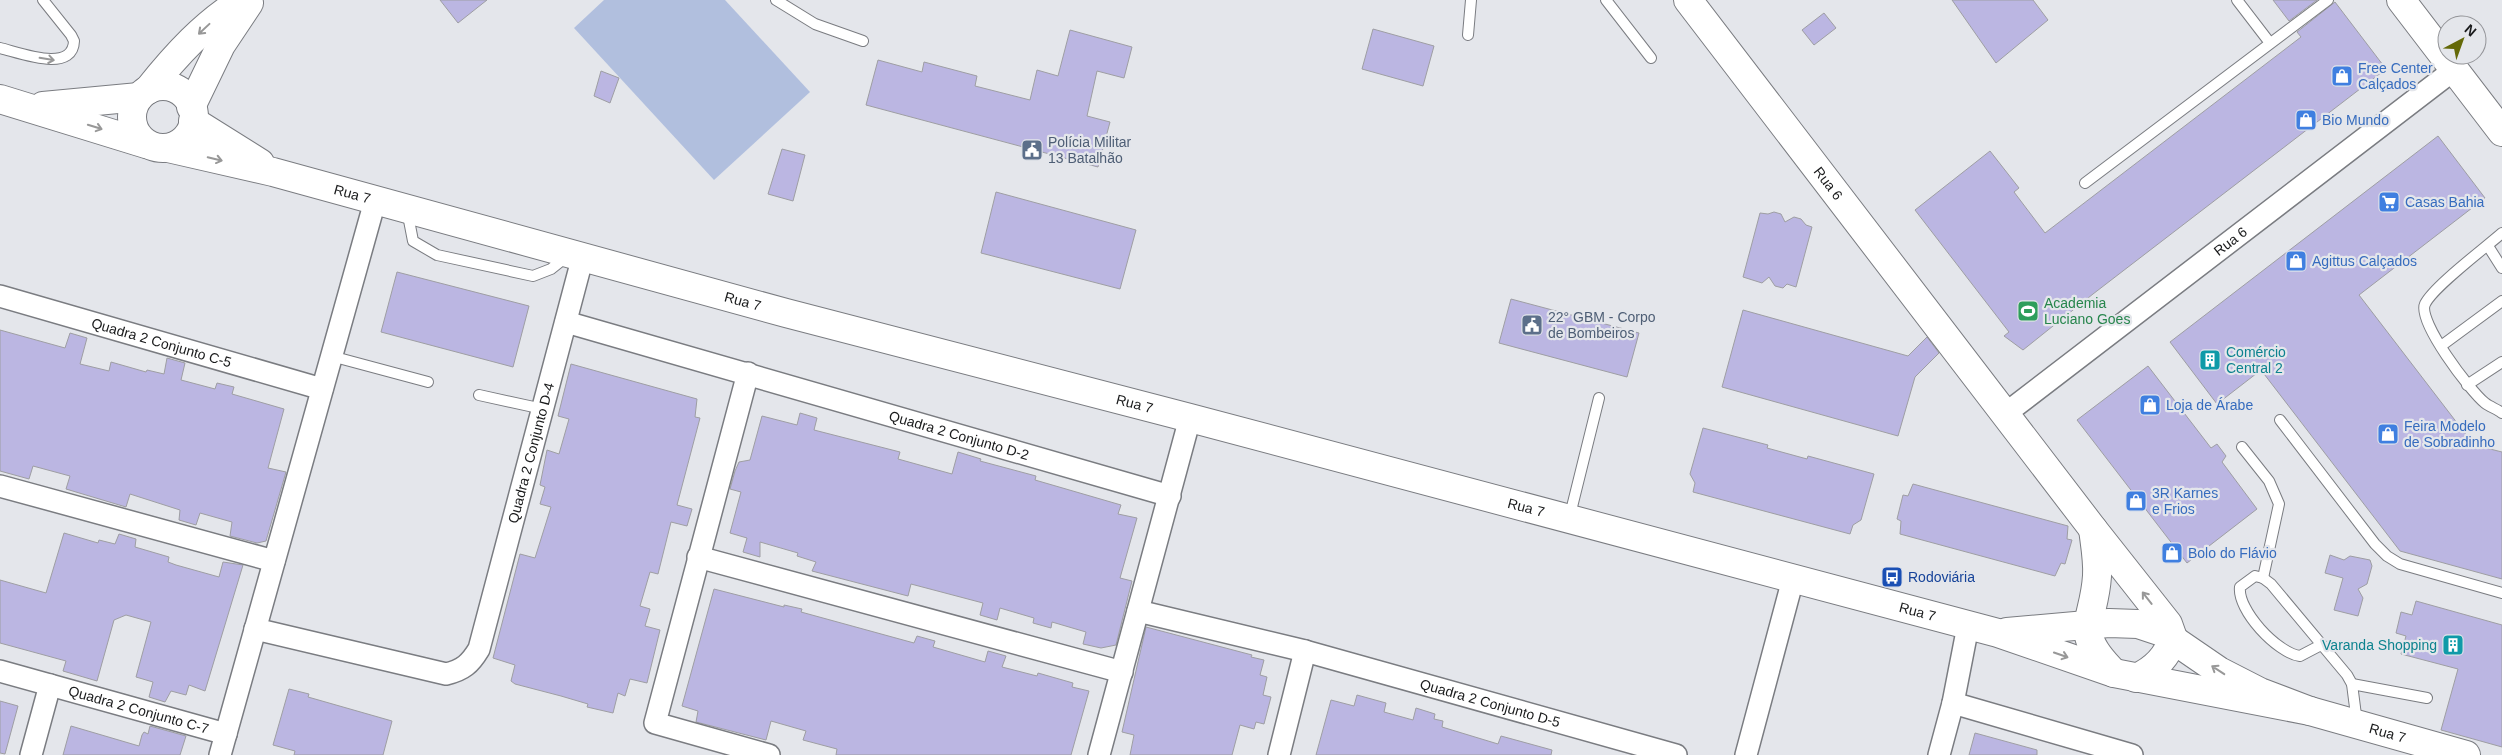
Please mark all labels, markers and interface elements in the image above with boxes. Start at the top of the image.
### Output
north arrow [2437,15,2487,65]
text: N [2461,21,2480,40]
one-way arrow [198,23,211,35]
one-way arrow [39,54,55,64]
place label: Free Center Calçados [2358,60,2433,92]
shop icon: Free Center Calçados [2330,64,2354,88]
shop icon: Bio Mundo [2294,108,2318,132]
place label: Bio Mundo [2322,112,2389,128]
one-way arrow [86,123,102,133]
place label: Polícia Militar 13 Batalhão [1048,134,1132,166]
public building icon: Polícia Militar 13 Batalhão [1020,138,1044,162]
one-way arrow [207,155,223,164]
street label: Rua 6 [1811,164,1846,203]
street label: Rua 7 [332,181,373,207]
supermarket icon: Casas Bahia [2377,190,2401,214]
place label: Casas Bahia [2405,194,2485,210]
street label: Rua 6 [2211,223,2250,259]
shop icon: Agittus Calçados [2284,249,2308,273]
place label: Agittus Calçados [2312,253,2417,269]
street label: Rua 7 [723,288,763,314]
place label: Academia Luciano Goes [2044,295,2130,327]
sports icon: Academia Luciano Goes [2016,299,2040,323]
place label: 22° GBM - Corpo de Bombeiros [1548,309,1656,341]
public building icon: 22° GBM - Corpo de Bombeiros [1520,313,1544,337]
street label: Quadra 2 Conjunto C-5 [90,315,233,370]
place label: Comércio Central 2 [2226,344,2286,376]
building icon: Comércio Central 2 [2198,348,2222,372]
street label: Quadra 2 Conjunto D-4 [505,381,557,525]
street label: Rua 7 [1115,391,1155,416]
shop icon: Loja de Árabe [2138,393,2162,417]
place label: Loja de Árabe [2166,397,2253,413]
street label: Quadra 2 Conjunto D-2 [887,407,1031,463]
place label: Feira Modelo de Sobradinho [2404,418,2495,450]
shop icon: Feira Modelo de Sobradinho [2376,422,2400,446]
place label: 3R Karnes e Frios [2152,485,2218,517]
shop icon: 3R Karnes e Frios [2124,489,2148,513]
street label: Rua 7 [1506,495,1546,520]
shop icon: Bolo do Flávio [2160,541,2184,565]
place label: Bolo do Flávio [2188,545,2277,561]
bus stop icon: Rodoviária [1880,565,1904,589]
place label: Rodoviária [1908,569,1975,585]
one-way arrow [2142,591,2153,604]
street label: Rua 7 [1897,599,1938,624]
building icon: Varanda Shopping [2441,633,2465,657]
place label: Varanda Shopping [2322,637,2437,653]
one-way arrow [2052,650,2068,660]
one-way arrow [2211,665,2225,676]
street label: Quadra 2 Conjunto D-5 [1418,676,1562,730]
street label: Quadra 2 Conjunto C-7 [67,683,211,737]
street label: Rua 7 [2367,720,2408,746]

